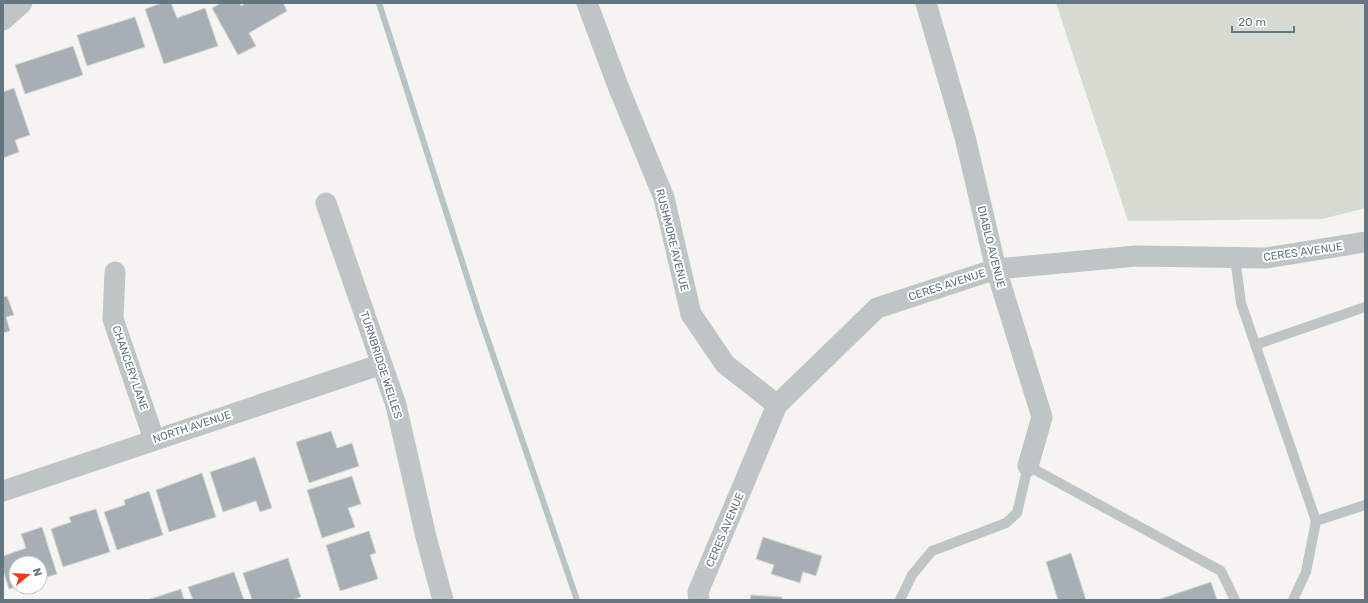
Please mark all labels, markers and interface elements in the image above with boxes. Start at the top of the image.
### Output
scale bar [1232,8,1294,34]
text: 20 m [1238,15,1266,29]
street label: RUSHMORE AVENUE [653,188,691,293]
street label: DIABLO AVENUE [975,205,1008,290]
street label: CERES AVENUE [1263,240,1344,264]
street label: CERES AVENUE [907,266,987,304]
street label: TURNBRIDGE WELLES [357,310,405,420]
street label: CHANCERY LANE [109,324,151,412]
street label: NORTH AVENUE [151,408,233,446]
street label: CERES AVENUE [703,490,747,569]
north arrow [8,555,48,595]
text: N [30,566,44,578]

